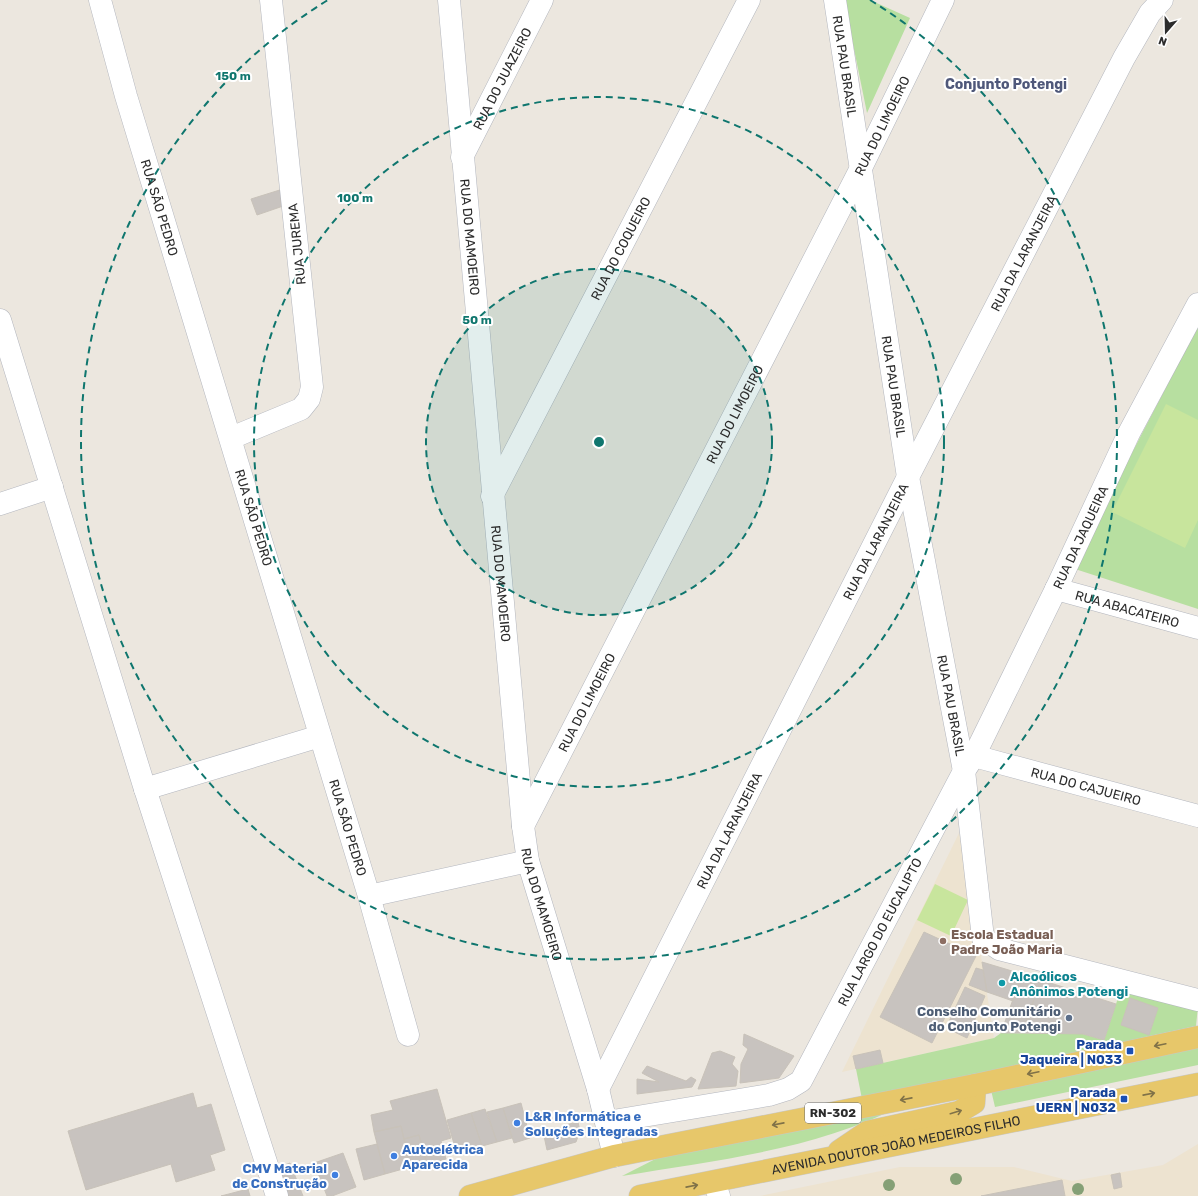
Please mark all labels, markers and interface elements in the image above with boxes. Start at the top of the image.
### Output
north arrow [1146,12,1186,52]
street label: RUA PAU BRASIL [830,14,860,119]
street label: RUA DO JUAZEIRO [470,25,534,132]
text: N [1157,33,1169,48]
text: 150 m [215,69,251,83]
street label: RUA DO LIMOEIRO [851,73,912,178]
district label: Conjunto Potengi [945,76,1067,93]
street label: RUA SÃO PEDRO [138,157,182,258]
street label: RUA DO MAMOEIRO [458,178,483,296]
text: 100 m [337,191,373,205]
street label: RUA DA LARANJEIRA [987,192,1060,314]
street label: RUA DO COQUEIRO [587,194,653,302]
street label: RUA JUREMA [285,202,309,285]
text: 50 m [462,313,492,327]
street label: RUA PAU BRASIL [879,335,909,439]
street label: RUA DO LIMOEIRO [703,362,766,466]
centre of rings [592,435,606,449]
street label: RUA SÃO PEDRO [232,467,276,568]
street label: RUA DA LARANJEIRA [840,480,911,602]
street label: RUA DA JAQUEIRA [1050,483,1111,591]
street label: RUA DO MAMOEIRO [489,525,514,643]
street label: RUA ABACATEIRO [1074,587,1181,630]
street label: RUA DO LIMOEIRO [555,650,618,754]
street label: RUA PAU BRASIL [935,654,969,758]
street label: RUA DO CAJUEIRO [1029,764,1143,808]
street label: RUA DA LARANJEIRA [693,769,765,891]
street label: RUA SÃO PEDRO [326,777,370,878]
street label: RUA DO MAMOEIRO [519,847,566,963]
street label: RUA LARGO DO EUCALIPTO [834,855,925,1008]
place label: Escola Estadual Padre João Maria [951,927,1063,957]
marker: Escola Estadual Padre João Maria [938,936,948,946]
place label: Alcoólicos Anônimos Potengi [1010,969,1128,999]
marker: Alcoólicos Anônimos Potengi [997,978,1007,988]
place label: Conselho Comunitário do Conjunto Potengi [917,1004,1061,1034]
marker: Conselho Comunitário do Conjunto Potengi [1064,1013,1074,1023]
place label: Parada Jaqueira | N033 [1020,1037,1122,1067]
one-way arrow [1154,1041,1167,1049]
marker: Parada Jaqueira | N033 [1125,1046,1135,1056]
one-way arrow [1027,1069,1040,1077]
place label: Parada UERN | N032 [1036,1085,1116,1115]
one-way arrow [1142,1089,1155,1097]
marker: Parada UERN | N032 [1119,1094,1129,1104]
one-way arrow [899,1095,912,1103]
road number: RN-302 [805,1103,861,1123]
one-way arrow [950,1108,963,1115]
place label: L&R Informática e Soluções Integradas [525,1109,658,1139]
street label: AVENIDA DOUTOR JOÃO MEDEIROS FILHO [770,1112,1022,1177]
marker: L&R Informática e Soluções Integradas [512,1118,522,1128]
one-way arrow [772,1120,785,1128]
place label: Autoelétrica Aparecida [402,1142,484,1172]
marker: Autoelétrica Aparecida [389,1151,399,1161]
place label: CMV Material de Construção [232,1161,327,1191]
marker: CMV Material de Construção [330,1170,340,1180]
one-way arrow [685,1182,698,1190]

